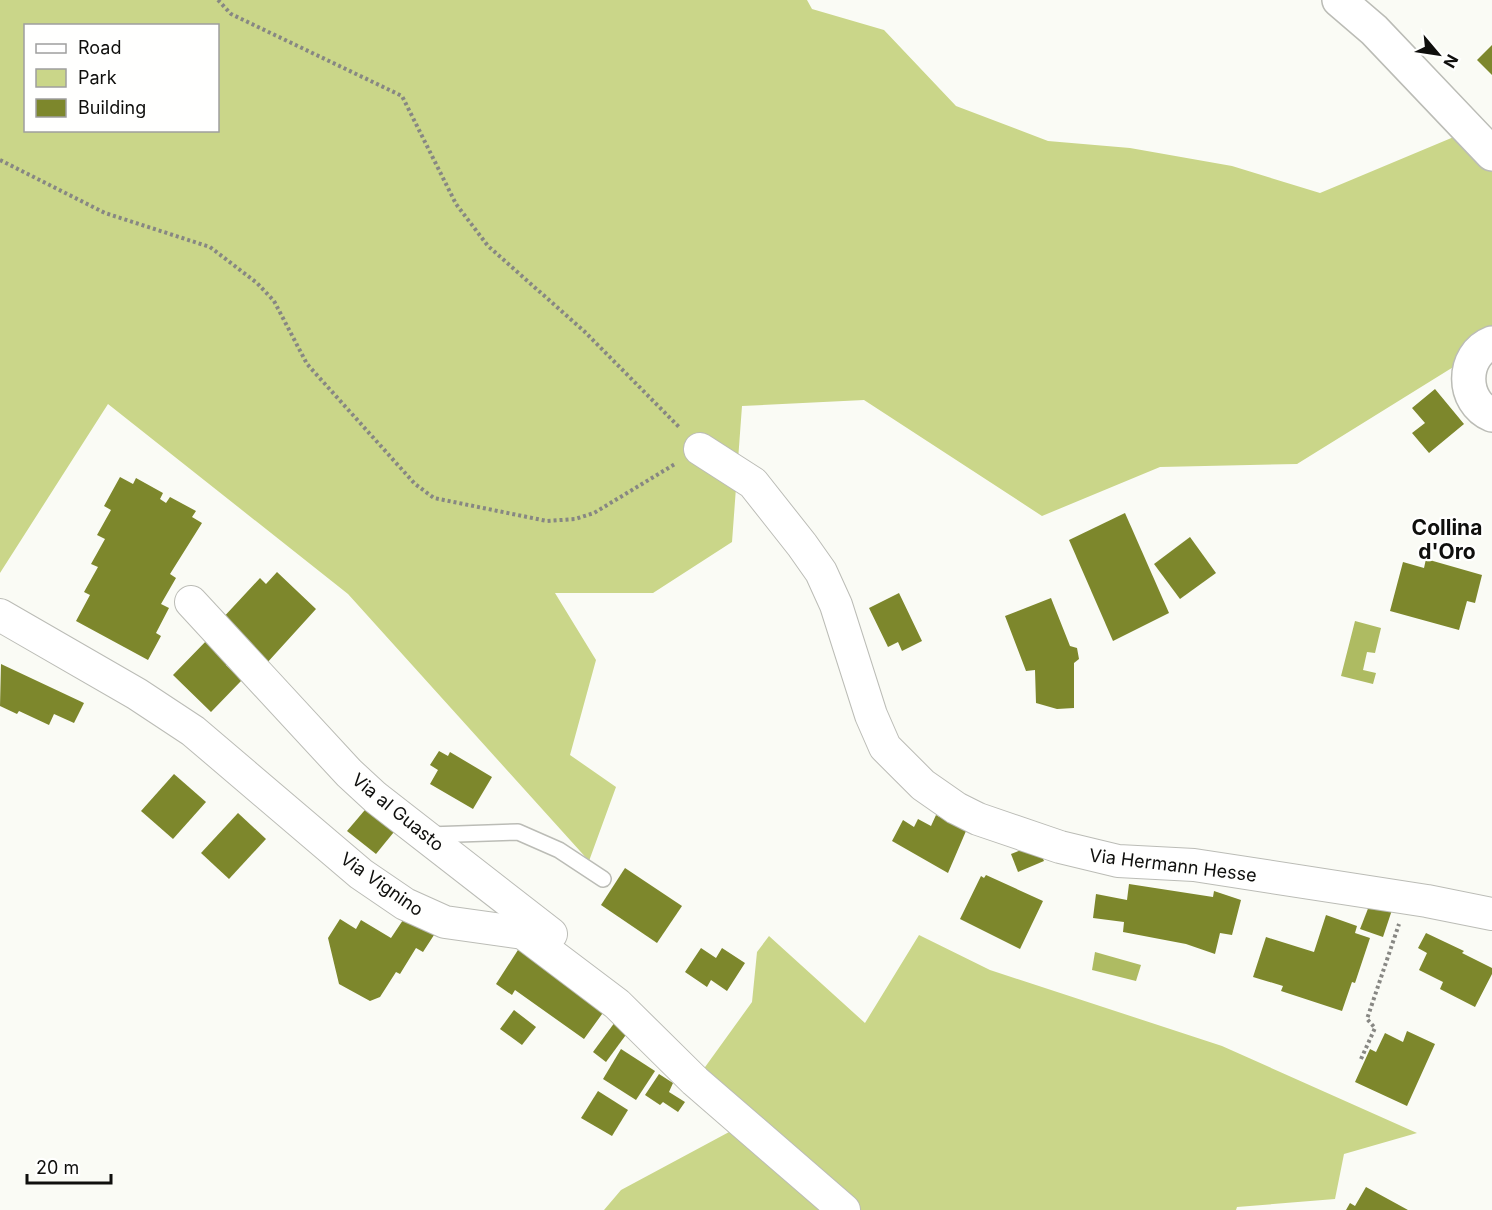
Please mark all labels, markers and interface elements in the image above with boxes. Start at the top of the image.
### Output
legend [24,24,219,132]
north arrow [1408,24,1468,84]
text: Road [78,37,121,58]
text: N [1439,51,1463,71]
text: Park [78,67,117,88]
text: Building [78,97,146,118]
district label: Collina d'Oro [1412,515,1482,564]
street label: Via al Guasto [348,769,448,855]
street label: Via Hermann Hesse [1088,844,1258,886]
street label: Via Vignino [337,848,427,920]
scale bar [27,1147,111,1185]
text: 20 m [36,1157,79,1178]

